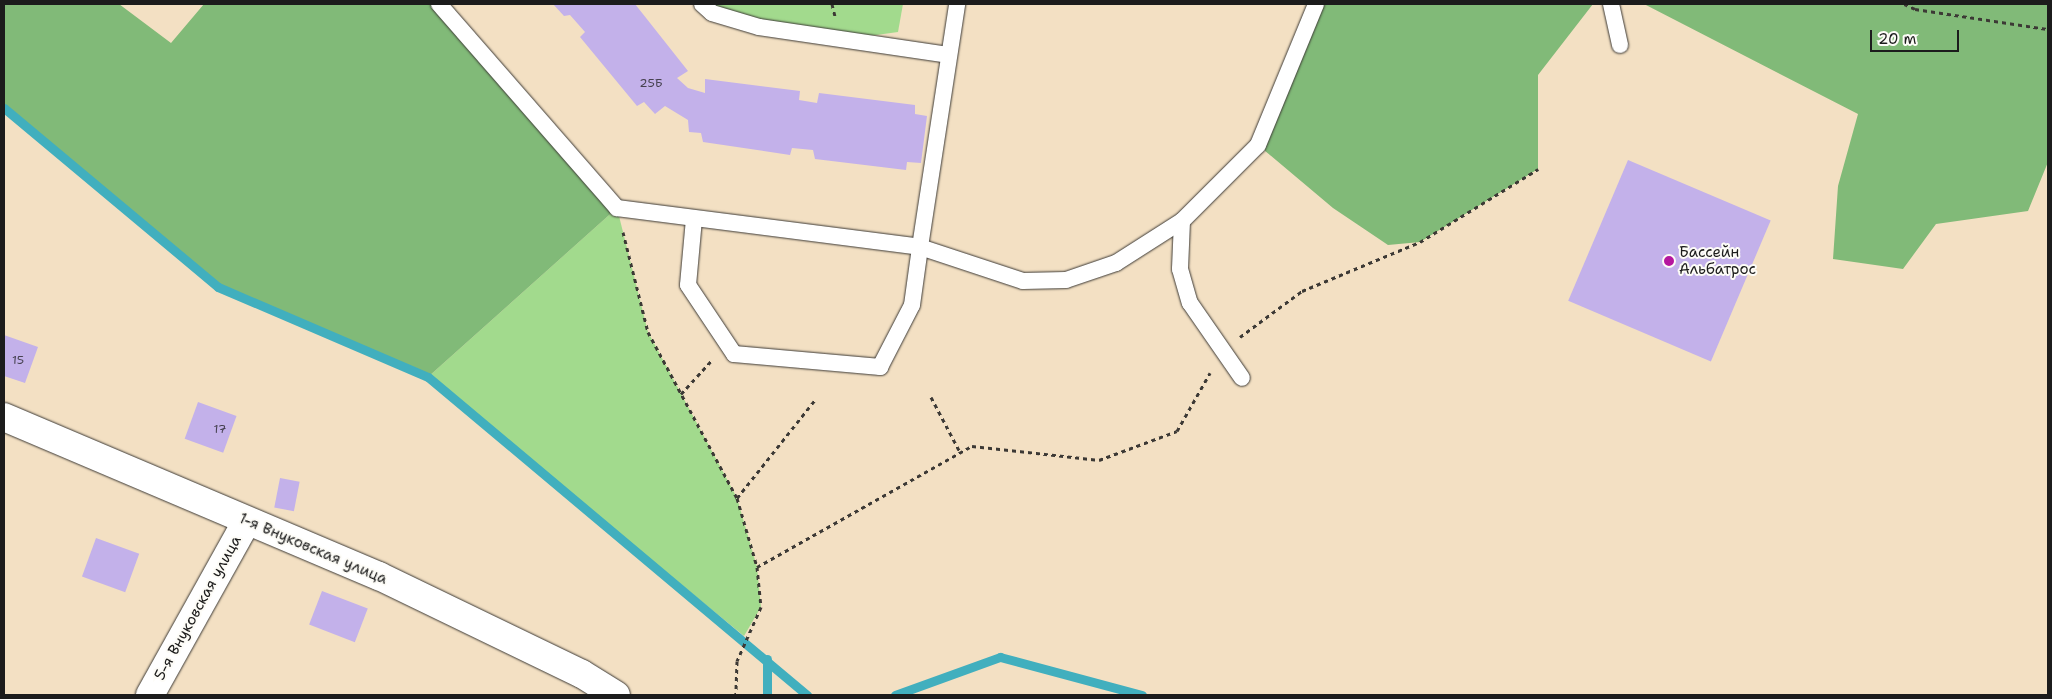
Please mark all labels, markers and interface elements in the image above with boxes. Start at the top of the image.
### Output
scale bar [1872,20,1961,52]
text: 20 m [1878,29,1917,49]
house number: 25Б [639,77,663,91]
place label: Бассейн Альбатрос [1679,243,1756,278]
marker: Бассейн Альбатрос [1663,255,1675,267]
house number: 15 [12,354,24,368]
house number: 17 [214,423,226,437]
street label: 1-я Внуковская улица [236,510,390,588]
street label: 5-я Внуковская улица [151,533,245,683]

